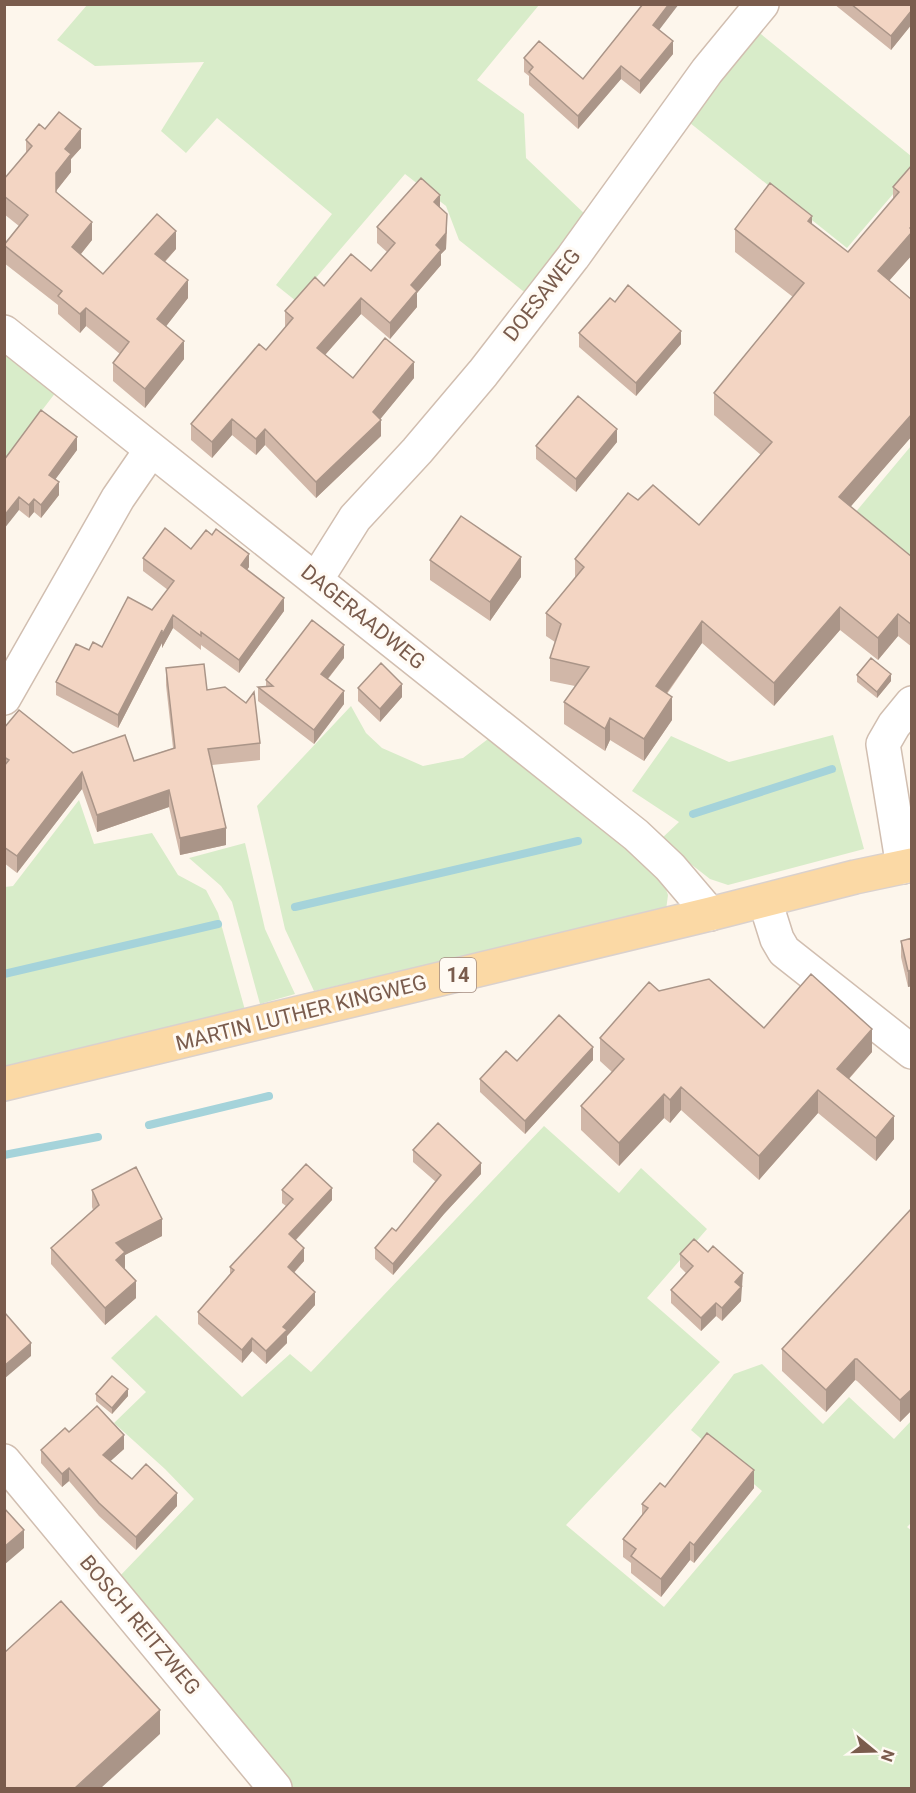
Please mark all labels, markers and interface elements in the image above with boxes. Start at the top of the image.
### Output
street label: DOESAWEG [499,244,585,346]
street label: DAGERAADWEG [296,560,430,674]
road number: 14 [440,958,476,992]
street label: MARTIN LUTHER KINGWEG [173,970,429,1056]
street label: BOSCH REITZWEG [75,1551,205,1699]
north arrow [844,1721,904,1781]
text: N [877,1747,899,1764]

